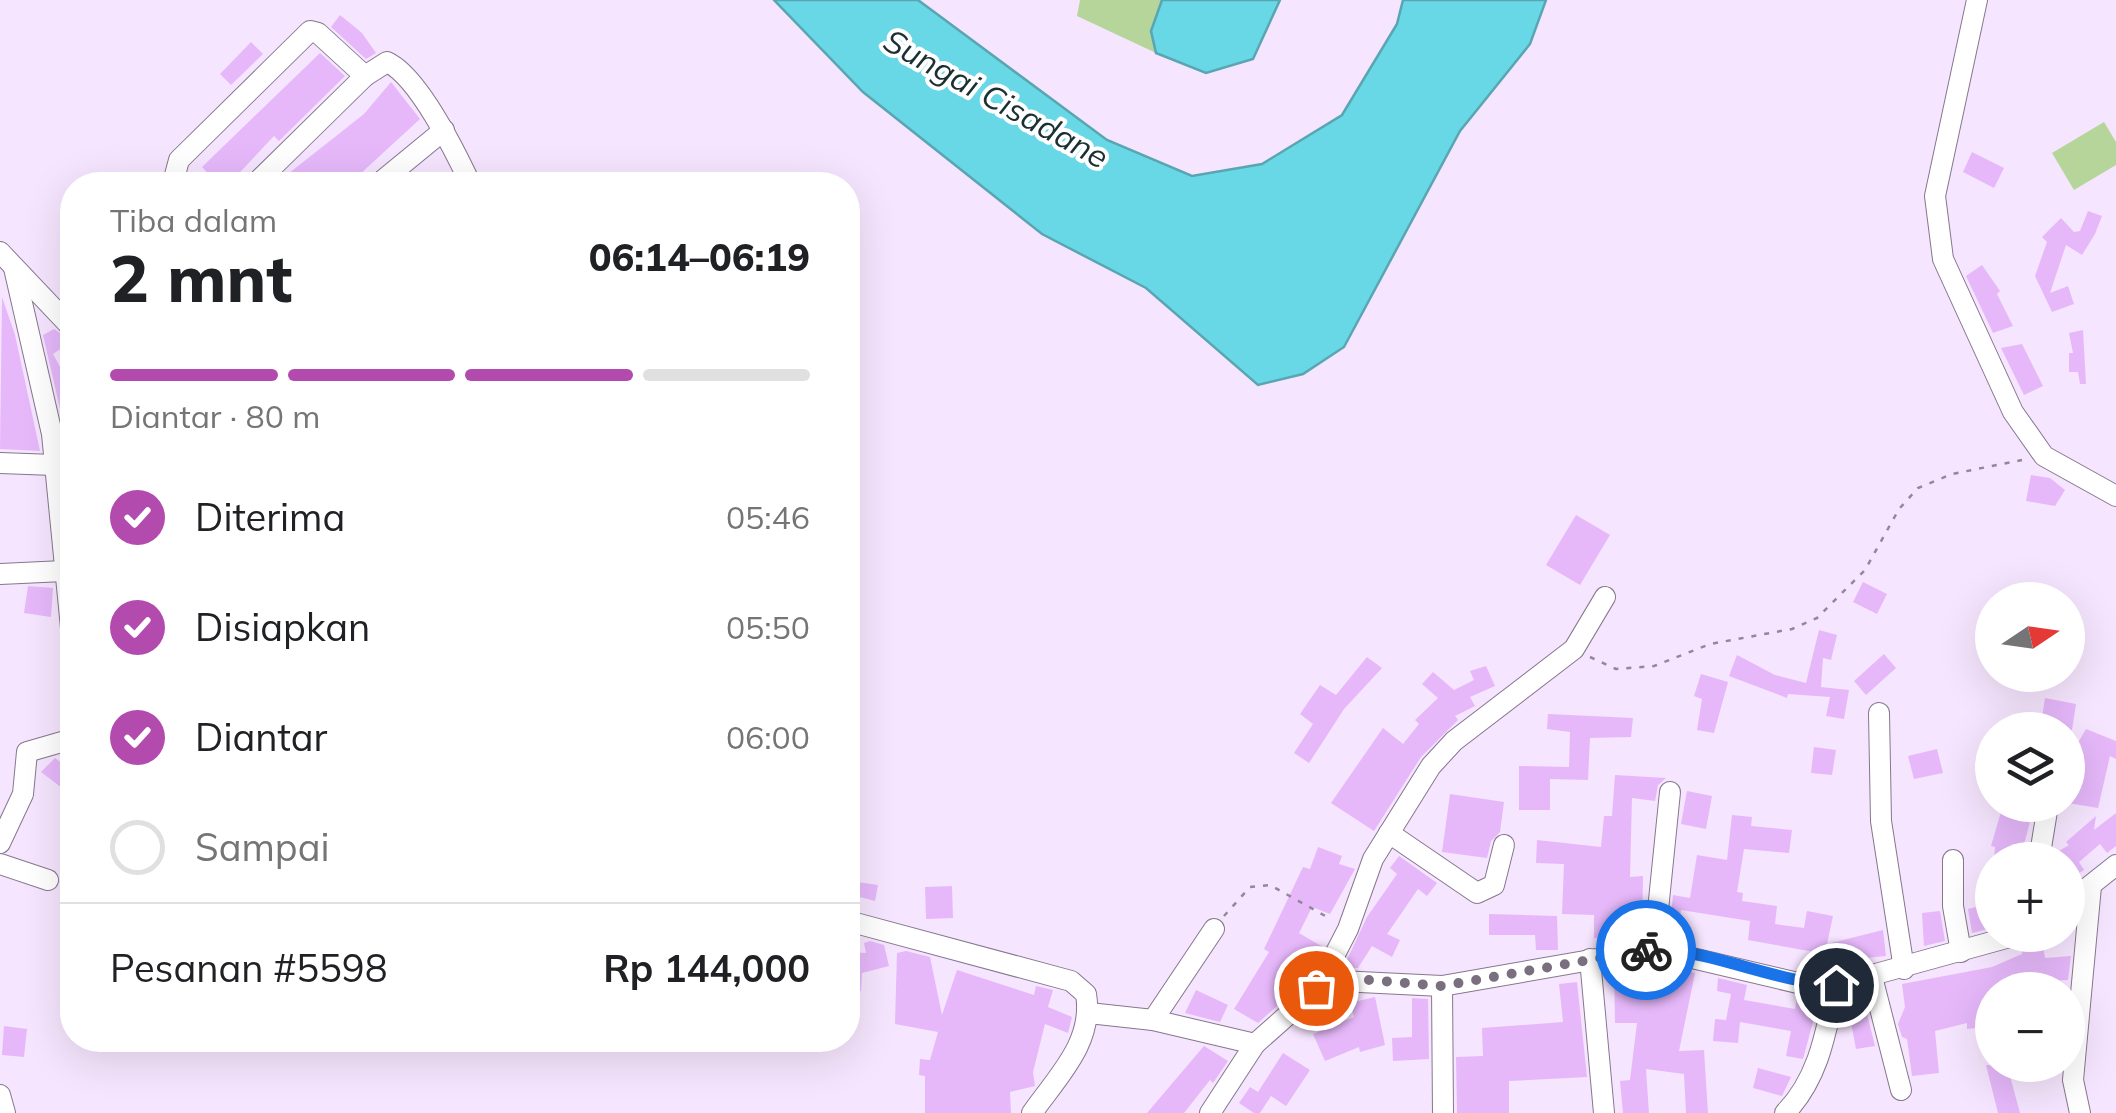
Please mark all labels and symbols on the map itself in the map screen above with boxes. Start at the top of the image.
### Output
water label: Sungai Cisadane [877,20,1116,176]
north arrow [1975,582,2085,692]
courier [1596,900,1696,1000]
pin [1794,943,1879,1028]
pin [1274,946,1359,1031]

